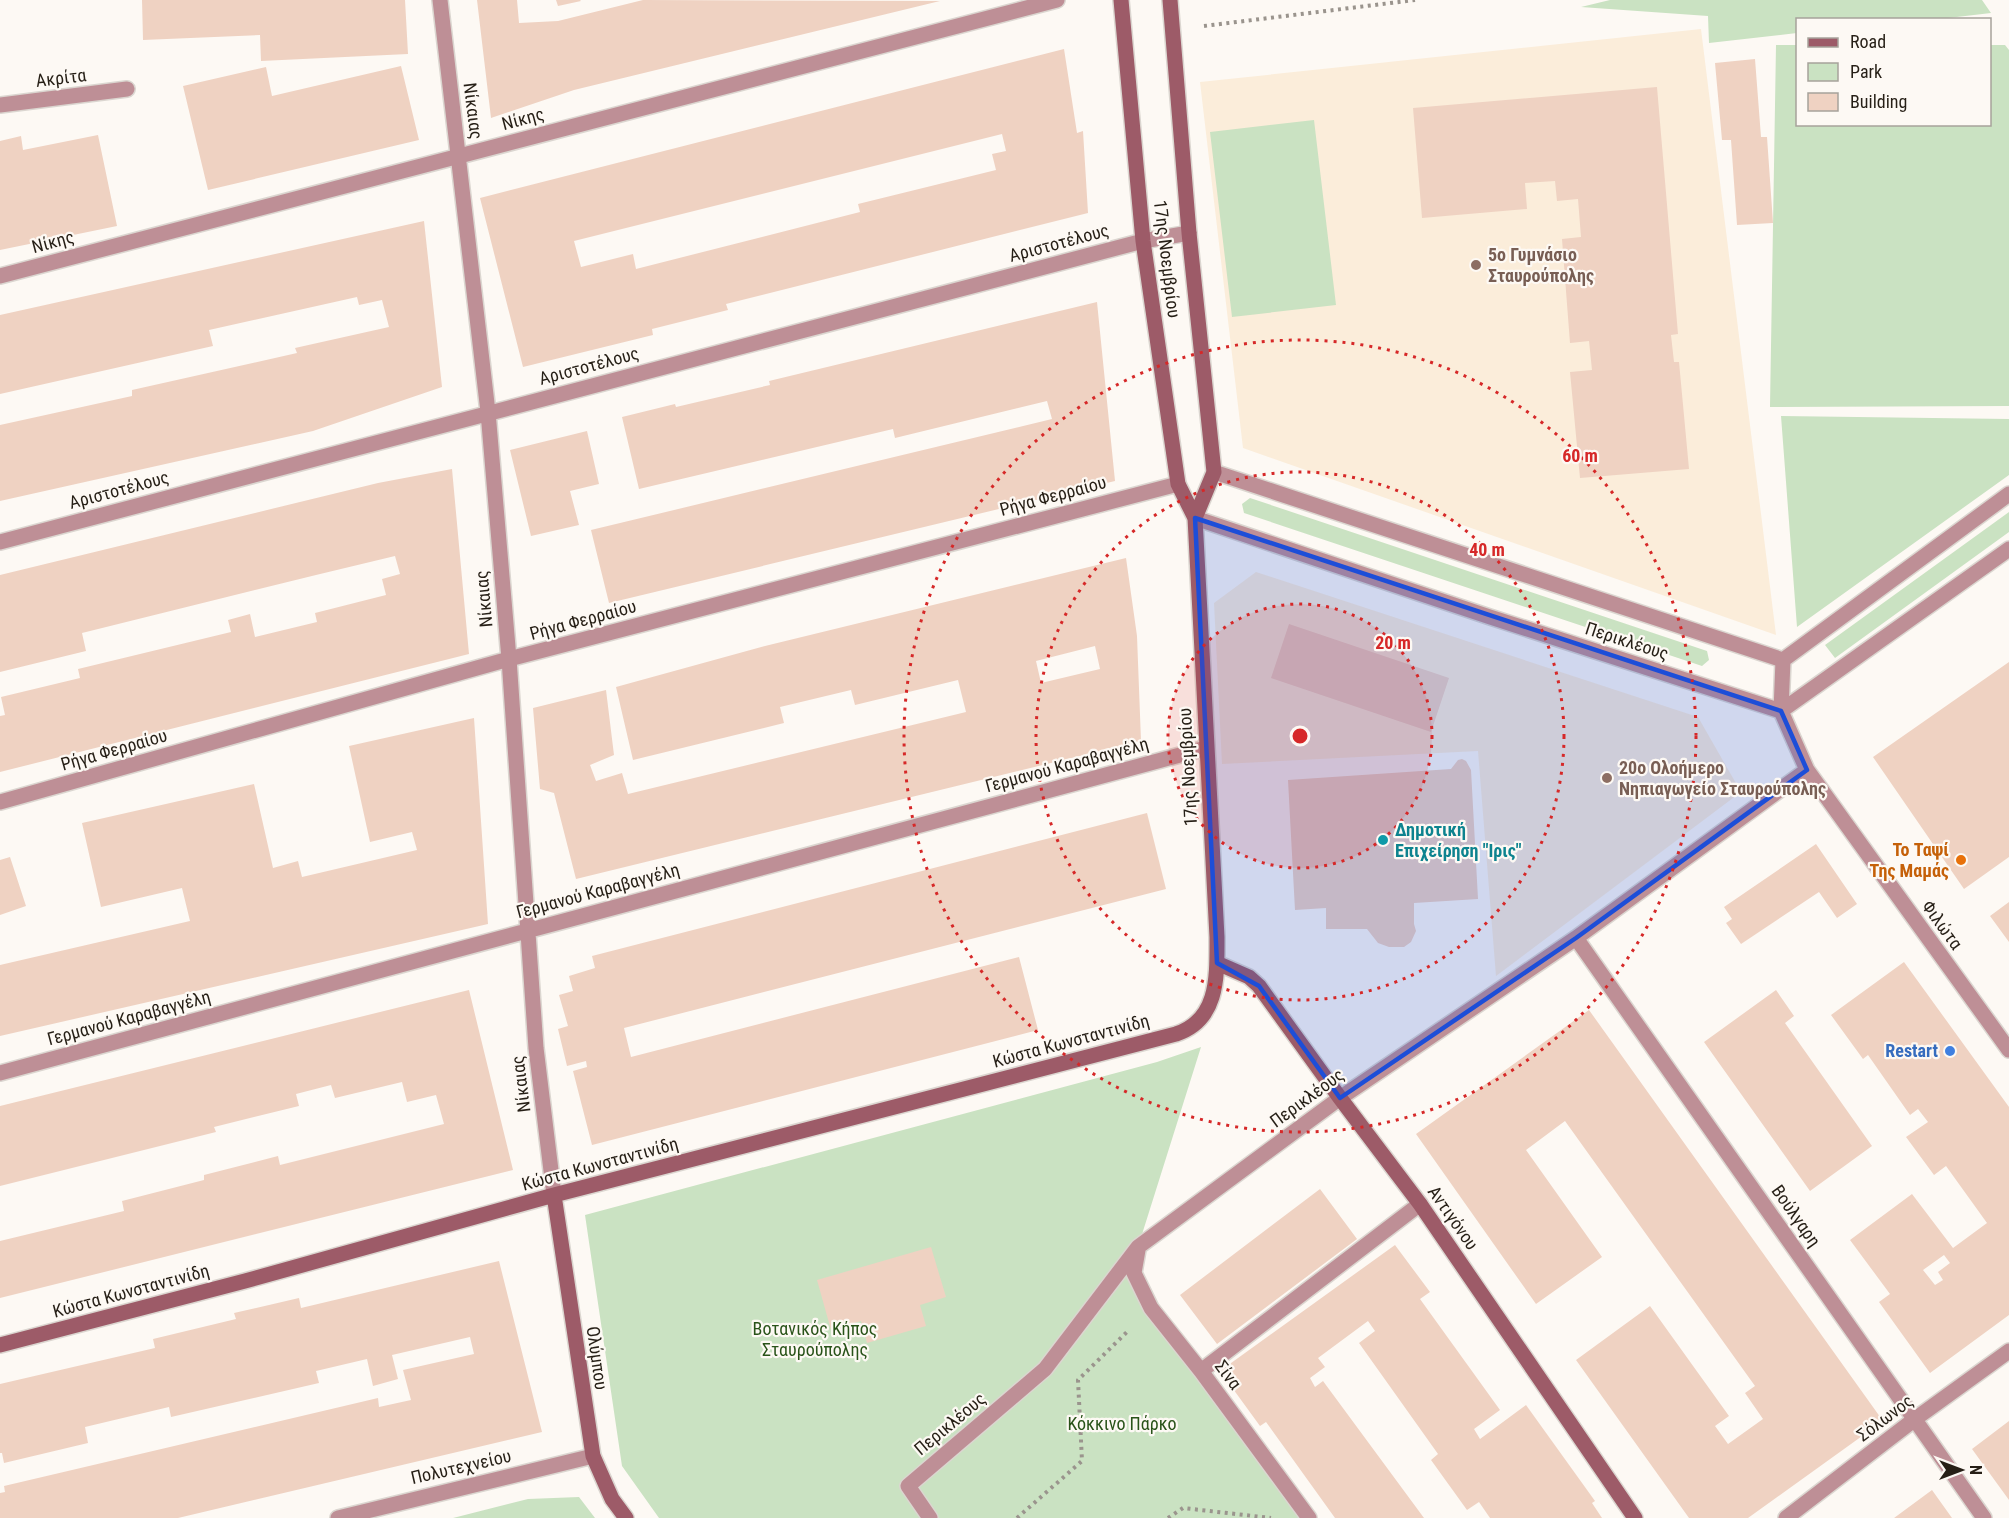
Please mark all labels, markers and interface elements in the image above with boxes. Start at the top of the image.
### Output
legend [1796,18,1991,126]
text: Road [1850,31,1886,52]
text: Park [1850,61,1882,82]
street label: Ακρίτα [35,64,87,91]
street label: Νίκαιας [460,81,487,140]
text: Building [1850,91,1907,112]
street label: Νίκης [499,103,546,134]
street label: 17ης Νοεμβρίου [1150,199,1185,319]
street label: Αριστοτέλους [1007,219,1111,266]
street label: Νίκης [29,226,76,257]
place label: 5ο Γυμνάσιο Σταυρούπολης [1488,244,1594,286]
marker: 5ο Γυμνάσιο Σταυρούπολης [1469,258,1483,272]
street label: Αριστοτέλους [537,342,641,389]
text: 60 m [1562,445,1598,466]
street label: Αριστοτέλους [67,466,171,513]
street label: Ρήγα Φερραίου [997,471,1108,520]
text: 40 m [1469,539,1505,560]
street label: Νίκαιας [471,570,496,628]
street label: Ρήγα Φερραίου [527,595,638,644]
street label: Περικλέους [1583,617,1671,664]
text: 20 m [1375,632,1411,653]
street label: 17ης Νοεμβρίου [1174,707,1201,827]
street label: Ρήγα Φερραίου [58,724,169,775]
centre of rings [1290,726,1310,746]
street label: Γερμανού Καραβαγγέλη [983,733,1151,796]
place label: 20ο Ολοήμερο Νηπιαγωγείο Σταυρούπολης [1619,757,1826,799]
marker: 20ο Ολοήμερο Νηπιαγωγείο Σταυρούπολης [1600,771,1614,785]
place label: Δημοτική Επιχείρηση "Ιρις" [1395,819,1522,862]
marker: Δημοτική Επιχείρηση "Ιρις" [1376,833,1390,847]
place label: Το Ταψί Της Μαμάς [1869,839,1949,881]
marker: Το Ταψί Της Μαμάς [1954,853,1968,867]
street label: Γερμανού Καραβαγγέλη [514,859,682,922]
street label: Φιλώτα [1918,896,1967,953]
street label: Γερμανού Καραβαγγέλη [45,986,213,1049]
street label: Κώστα Κωνσταντινίδη [990,1010,1151,1072]
place label: Restart [1885,1040,1938,1061]
marker: Restart [1943,1044,1957,1058]
street label: Νίκαιας [507,1055,534,1114]
street label: Περικλέους [1266,1064,1348,1131]
street label: Κώστα Κωνσταντινίδη [519,1133,680,1195]
street label: Βούλγαρη [1768,1181,1825,1251]
street label: Αντιγόνου [1424,1182,1483,1254]
street label: Κώστα Κωνσταντινίδη [50,1260,211,1322]
park label: Βοτανικός Κήπος Σταυρούπολης [753,1318,877,1360]
street label: Ολύμπου [583,1325,612,1391]
street label: Σίνα [1211,1356,1246,1393]
street label: Περικλέους [910,1388,989,1459]
street label: Σόλωνος [1853,1390,1917,1445]
park label: Κόκκινο Πάρκο [1067,1413,1177,1434]
north arrow [1931,1440,1991,1500]
street label: Πολυτεχνείου [409,1445,513,1488]
text: N [1966,1465,1985,1475]

